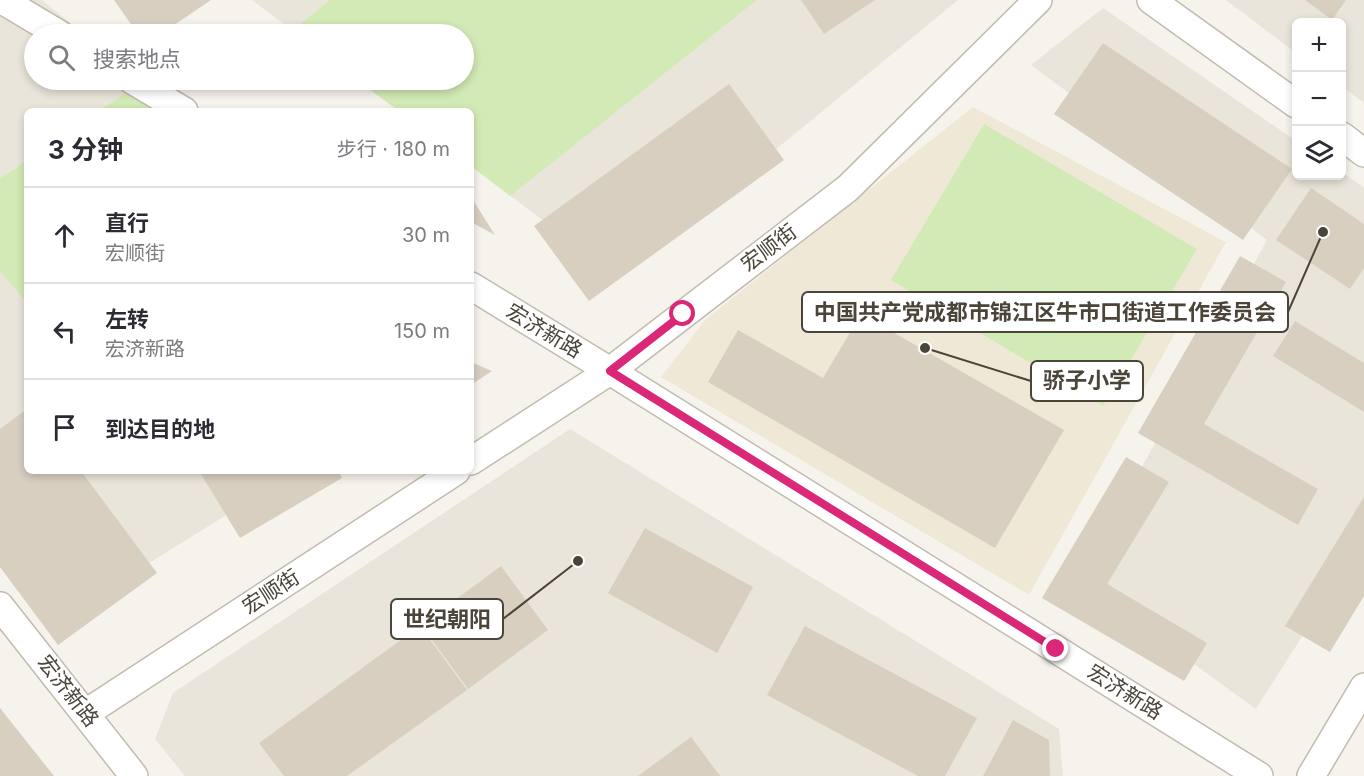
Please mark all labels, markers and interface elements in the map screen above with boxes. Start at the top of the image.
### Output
map controls [1292,18,1346,180]
button: + [1292,18,1346,72]
search box [24,24,474,90]
icon: search [45,41,78,74]
text: 搜索地点 [93,46,181,72]
button: − [1292,72,1346,126]
button: layers [1292,126,1346,180]
text: 3 分钟 [48,134,123,165]
text: 步行 · 180 m [337,137,450,161]
text: 直行 [105,210,149,236]
icon: ahead [48,219,81,252]
street label: 宏顺街 [736,219,801,277]
text: 30 m [402,223,450,247]
text: 宏顺街 [105,241,165,265]
callout: 中国共产党成都市锦江区牛市口街道工作委员会 [802,292,1288,332]
street label: 宏济新路 [502,298,587,363]
text: 中国共产党成都市锦江区牛市口街道工作委员会 [814,299,1276,325]
route start [669,300,695,326]
text: 左转 [105,306,149,332]
icon: left [48,315,81,348]
text: 150 m [394,319,450,343]
text: 宏济新路 [105,337,185,361]
callout: 骄子小学 [1031,361,1143,401]
text: 骄子小学 [1043,367,1131,393]
icon: arrive [48,411,81,444]
text: 到达目的地 [105,416,215,442]
street label: 宏顺街 [238,564,304,619]
callout: 世纪朝阳 [391,599,503,639]
text: 世纪朝阳 [403,606,491,632]
route end [1042,635,1068,661]
street label: 宏济新路 [33,650,104,731]
street label: 宏济新路 [1083,659,1168,724]

